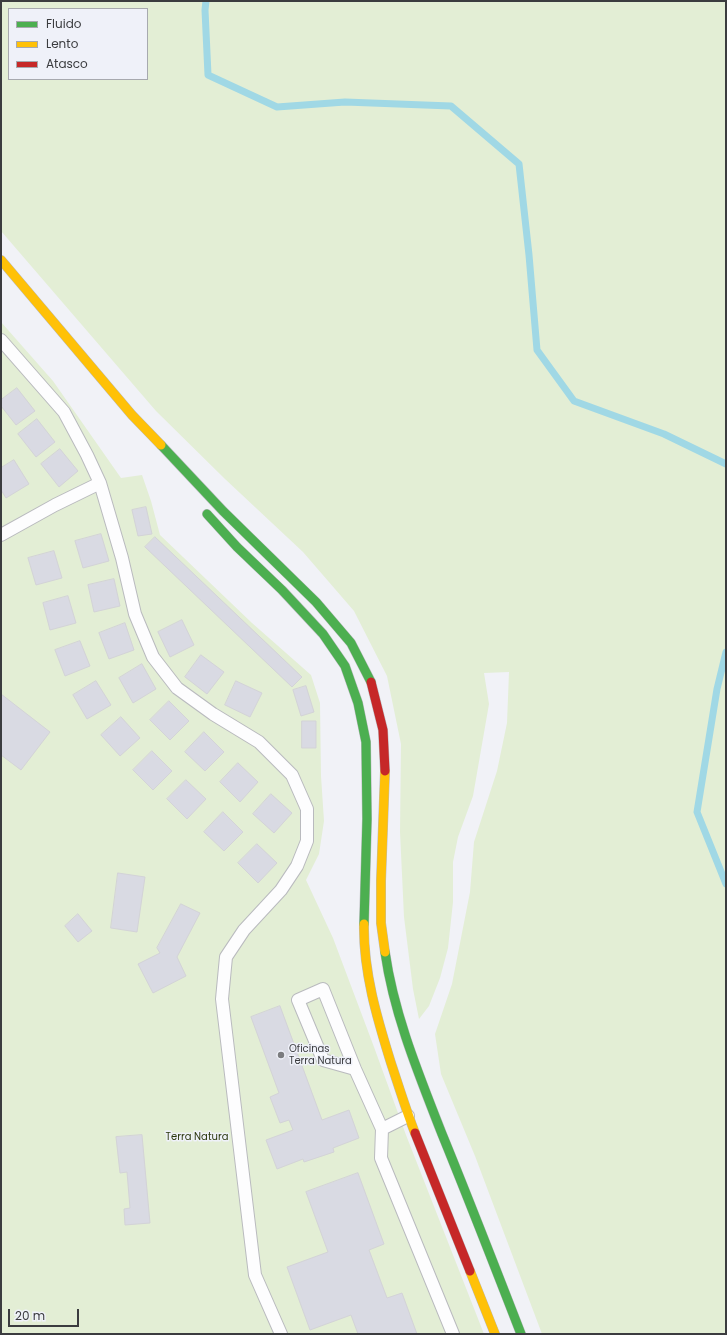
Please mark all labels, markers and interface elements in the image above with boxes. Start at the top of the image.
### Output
legend [8,8,148,80]
text: Fluido [46,15,81,32]
text: Lento [46,35,78,52]
text: Atasco [46,55,88,72]
place label: Oficinas Terra Natura [289,1043,352,1066]
marker: Oficinas Terra Natura [276,1050,286,1060]
park label: Terra Natura [166,1131,228,1143]
scale bar [10,1301,81,1327]
text: 20 m [15,1307,45,1324]

